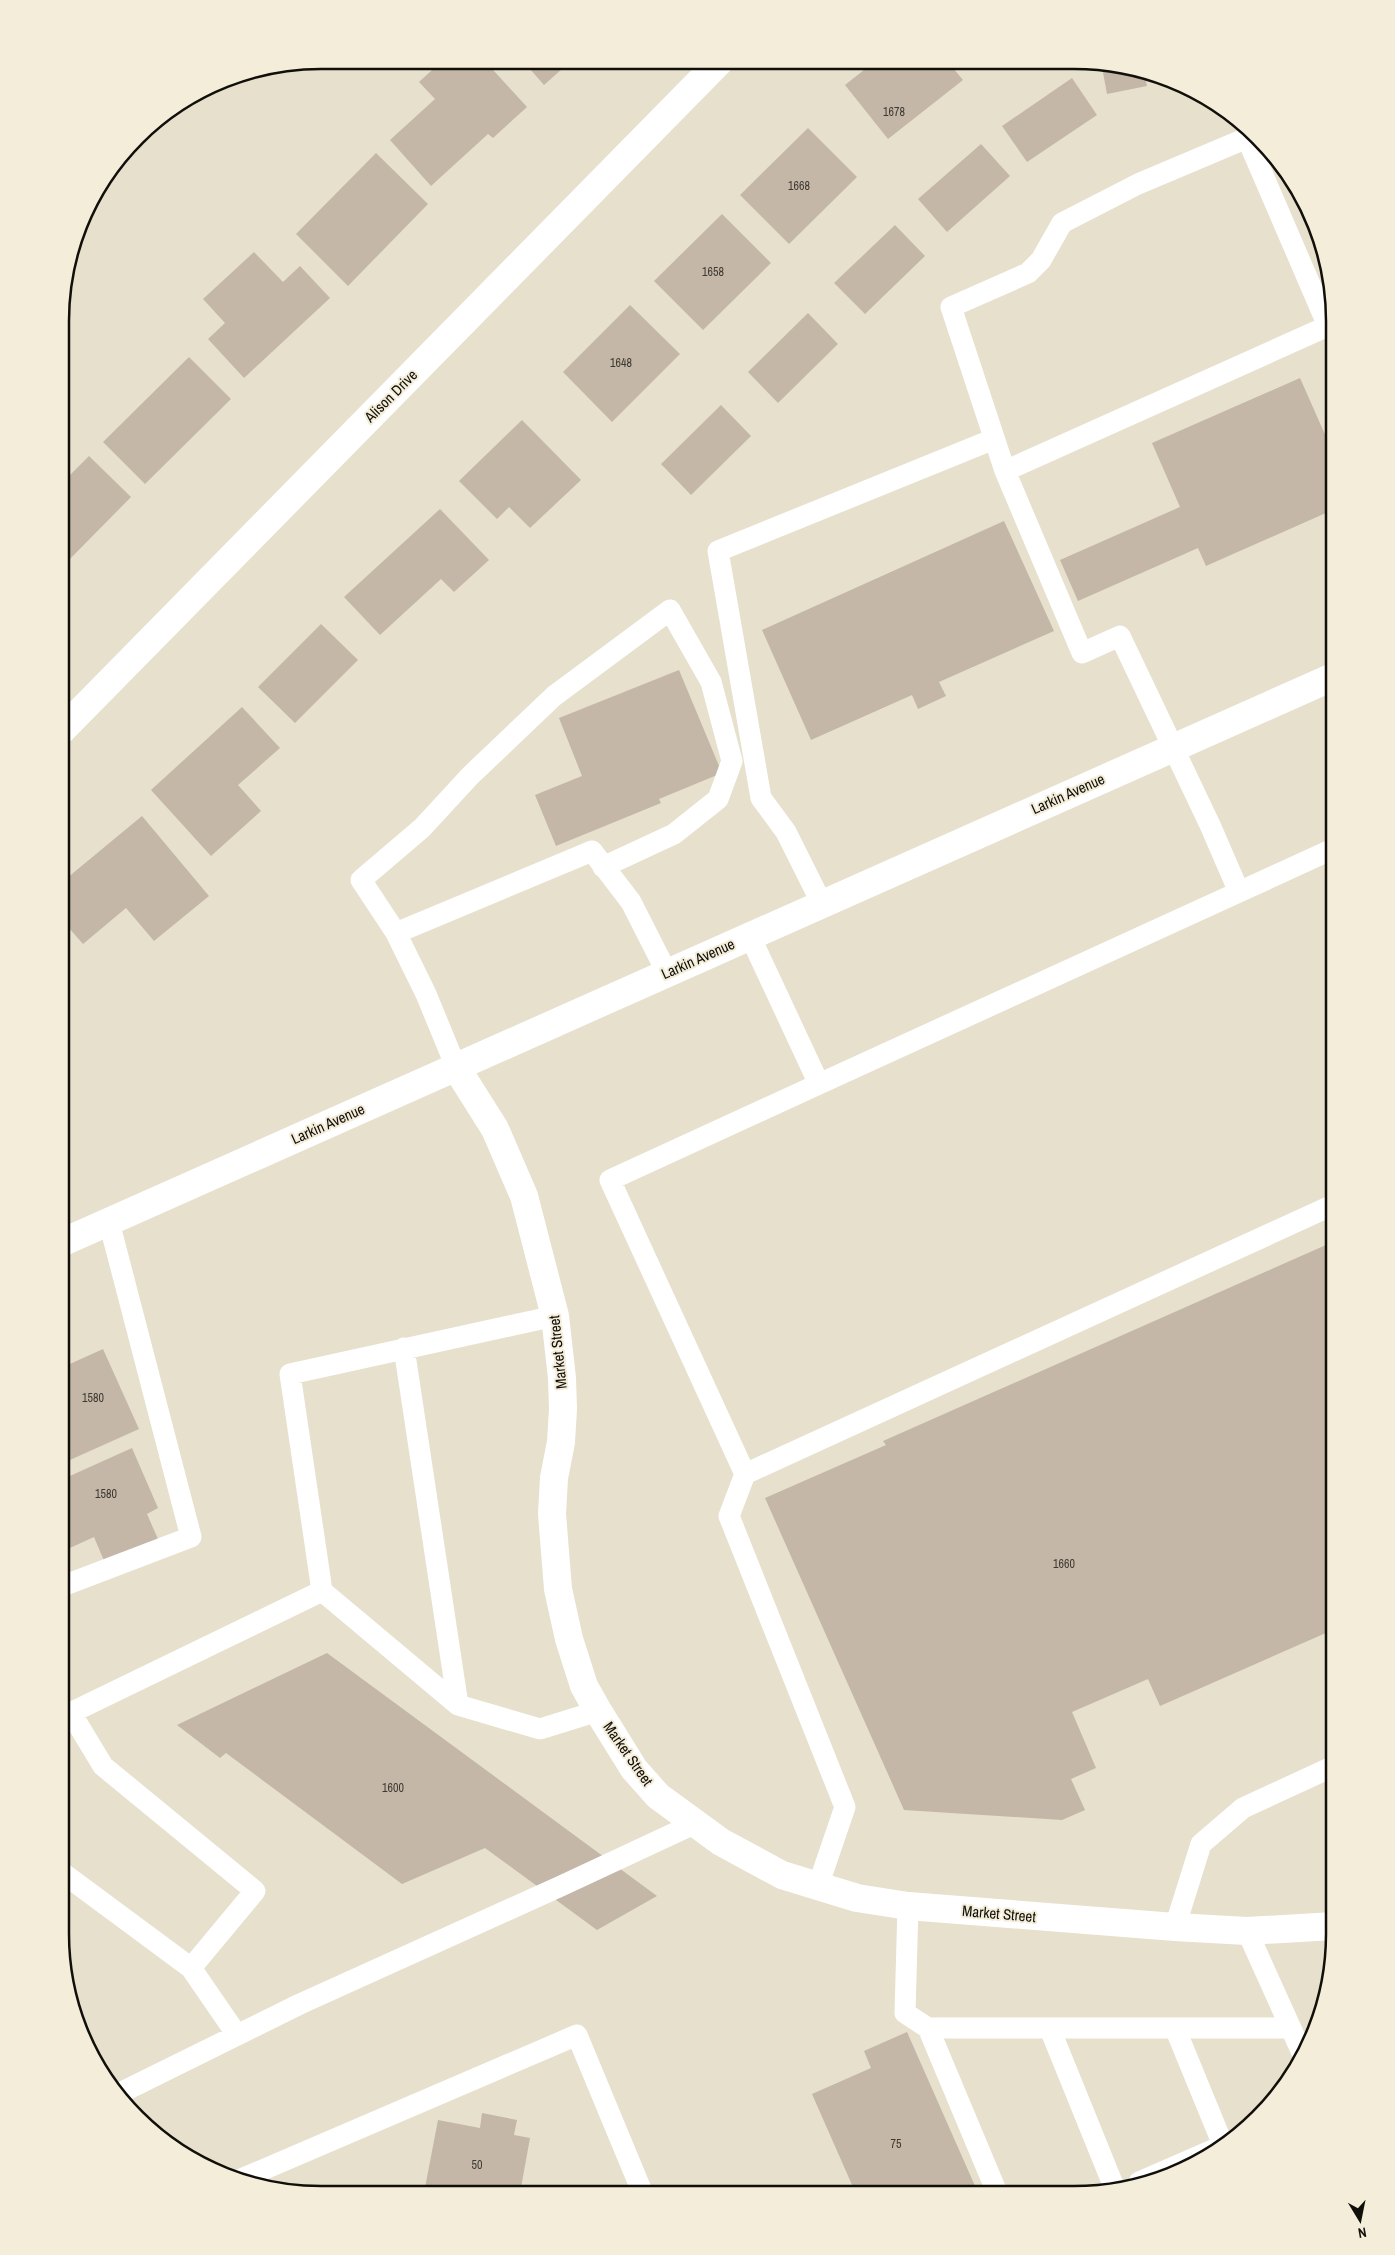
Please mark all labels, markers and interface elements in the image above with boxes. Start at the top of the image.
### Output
house number: 1678 [883,104,905,120]
house number: 1668 [788,178,810,194]
house number: 1658 [702,264,724,280]
house number: 1648 [610,355,632,371]
street label: Alison Drive [359,364,422,427]
street label: Larkin Avenue [1028,768,1108,819]
street label: Larkin Avenue [658,933,738,984]
street label: Larkin Avenue [288,1098,368,1149]
street label: Market Street [543,1314,572,1390]
house number: 1580 [82,1390,104,1406]
house number: 1580 [95,1486,117,1502]
house number: 1660 [1053,1556,1075,1572]
street label: Market Street [599,1717,659,1790]
house number: 1600 [382,1780,404,1796]
street label: Market Street [961,1900,1037,1927]
house number: 75 [891,2136,902,2152]
house number: 50 [472,2157,482,2173]
north arrow [1335,2195,1385,2245]
text: N [1357,2223,1368,2242]

